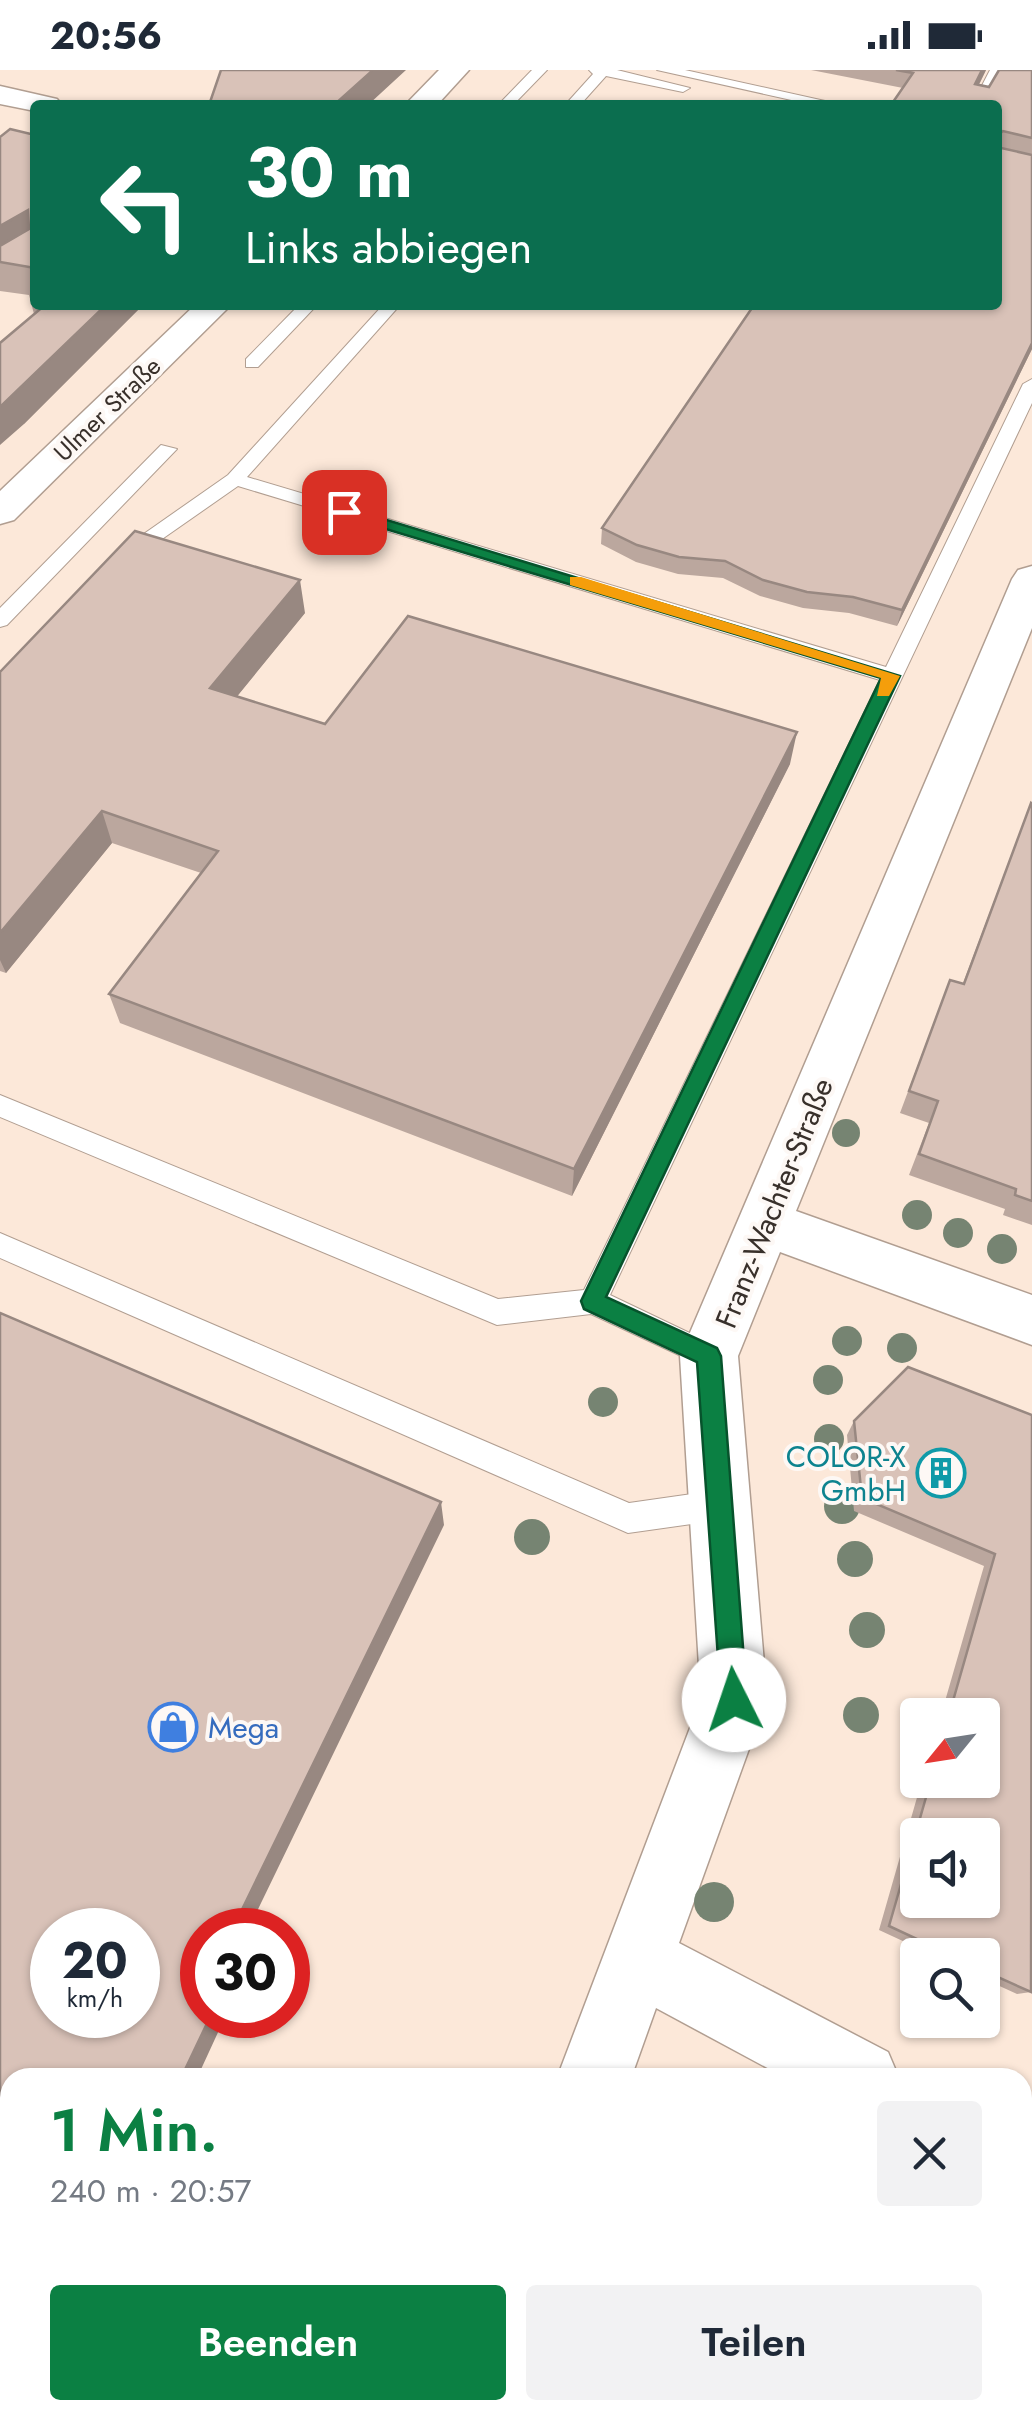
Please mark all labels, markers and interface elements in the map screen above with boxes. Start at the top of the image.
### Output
text: 20:56 [50,8,162,63]
text: 30 m [245,122,413,223]
icon: left [80,140,210,270]
text: Links abbiegen [245,215,532,280]
street label: Ulmer Straße [45,348,169,470]
pin [302,470,387,555]
icon: arrive [317,485,372,540]
street label: Franz-Wachter-Straße [704,1072,844,1334]
place label: COLOR-X GmbH [786,1435,906,1512]
building icon: COLOR-X GmbH [915,1447,967,1499]
position arrow [682,1648,786,1752]
north arrow [900,1698,1000,1798]
map controls [900,1698,1000,2038]
shop icon: Mega [147,1701,199,1753]
place label: Mega [208,1706,279,1749]
button: sound [900,1818,1000,1918]
speed limit sign: 30 [180,1908,310,2038]
text: 20 [62,1924,128,1997]
button: search [900,1938,1000,2038]
text: km/h [67,1980,123,2016]
text: 1 Min. [50,2087,218,2174]
button: close [877,2101,982,2206]
text: 240 m · 20:57 [50,2168,251,2214]
button: Beenden [50,2285,506,2400]
button: Teilen [526,2285,982,2400]

